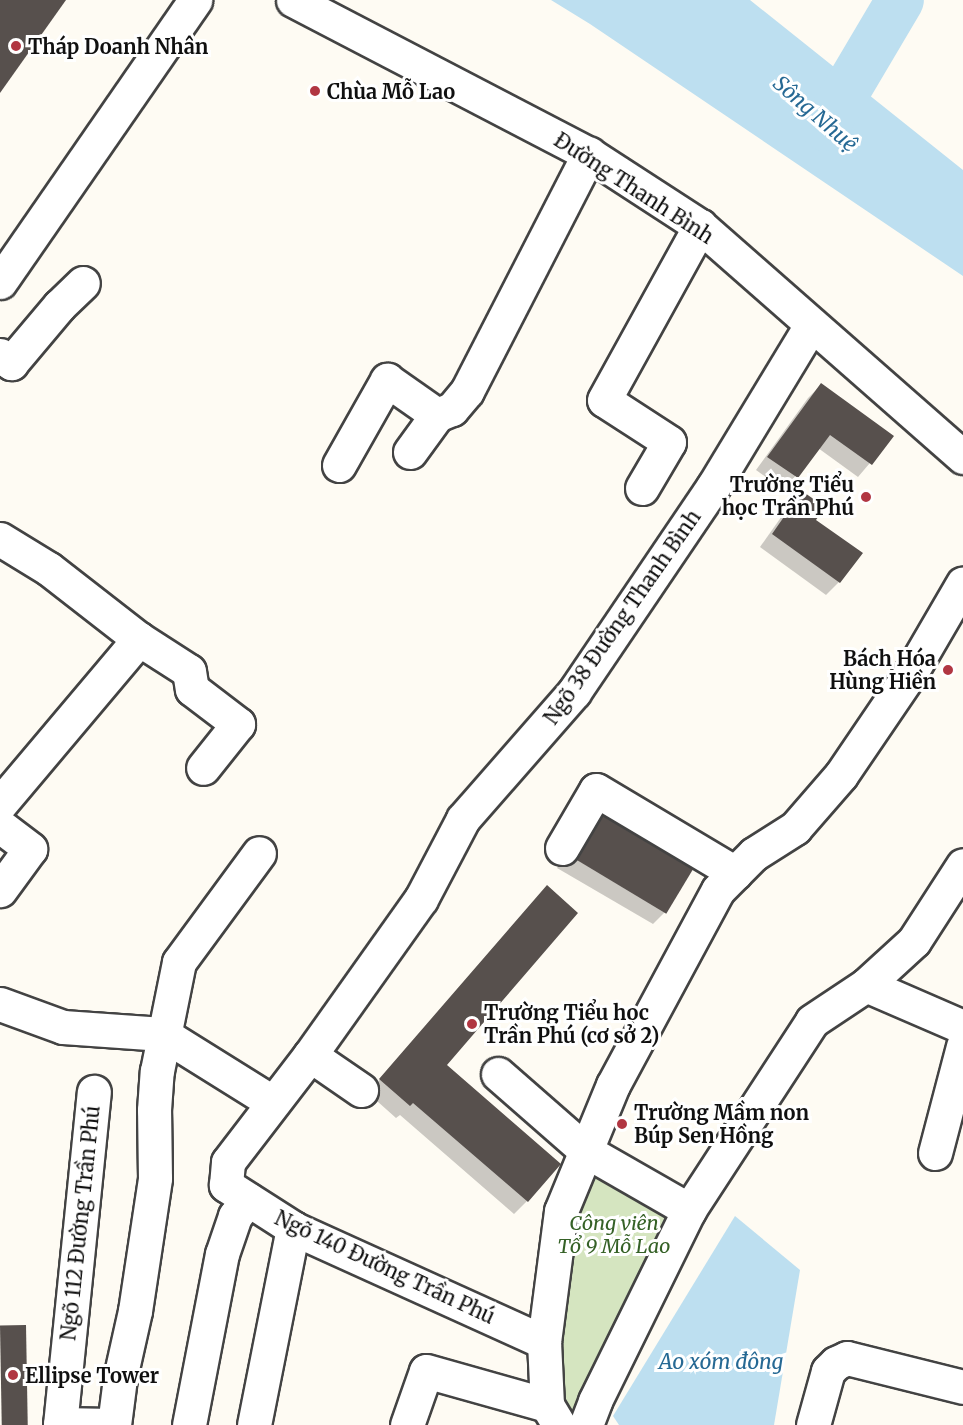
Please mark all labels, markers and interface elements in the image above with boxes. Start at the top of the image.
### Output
place label: Tháp Doanh Nhân [28,34,208,58]
marker: Tháp Doanh Nhân [9,39,23,53]
water label: Sông Nhuệ [768,71,862,157]
place label: Chùa Mỗ Lao [327,79,455,103]
marker: Chùa Mỗ Lao [308,84,322,98]
street label: Đường Thanh Bình [550,128,718,248]
place label: Trường Tiểu học Trần Phú [722,473,854,520]
marker: Trường Tiểu học Trần Phú [859,490,873,504]
street label: Ngõ 38 Đường Thanh Bình [539,505,705,729]
place label: Bách Hóa Hùng Hiền [829,646,936,693]
marker: Bách Hóa Hùng Hiền [941,663,955,677]
place label: Trường Tiểu học Trần Phú (cơ sở 2) [484,1000,659,1047]
marker: Trường Tiểu học Trần Phú (cơ sở 2) [465,1017,479,1031]
place label: Trường Mầm non Búp Sen Hồng [634,1100,809,1147]
street label: Ngõ 112 Đường Trần Phú [56,1104,104,1342]
marker: Trường Mầm non Búp Sen Hồng [615,1117,629,1131]
street label: Ngõ 140 Đường Trần Phú [271,1205,499,1329]
park label: Công viên Tổ 9 Mỗ Lao [558,1211,670,1258]
water label: Ao xóm đông [659,1349,783,1375]
place label: Ellipse Tower [25,1363,159,1387]
marker: Ellipse Tower [6,1368,20,1382]

